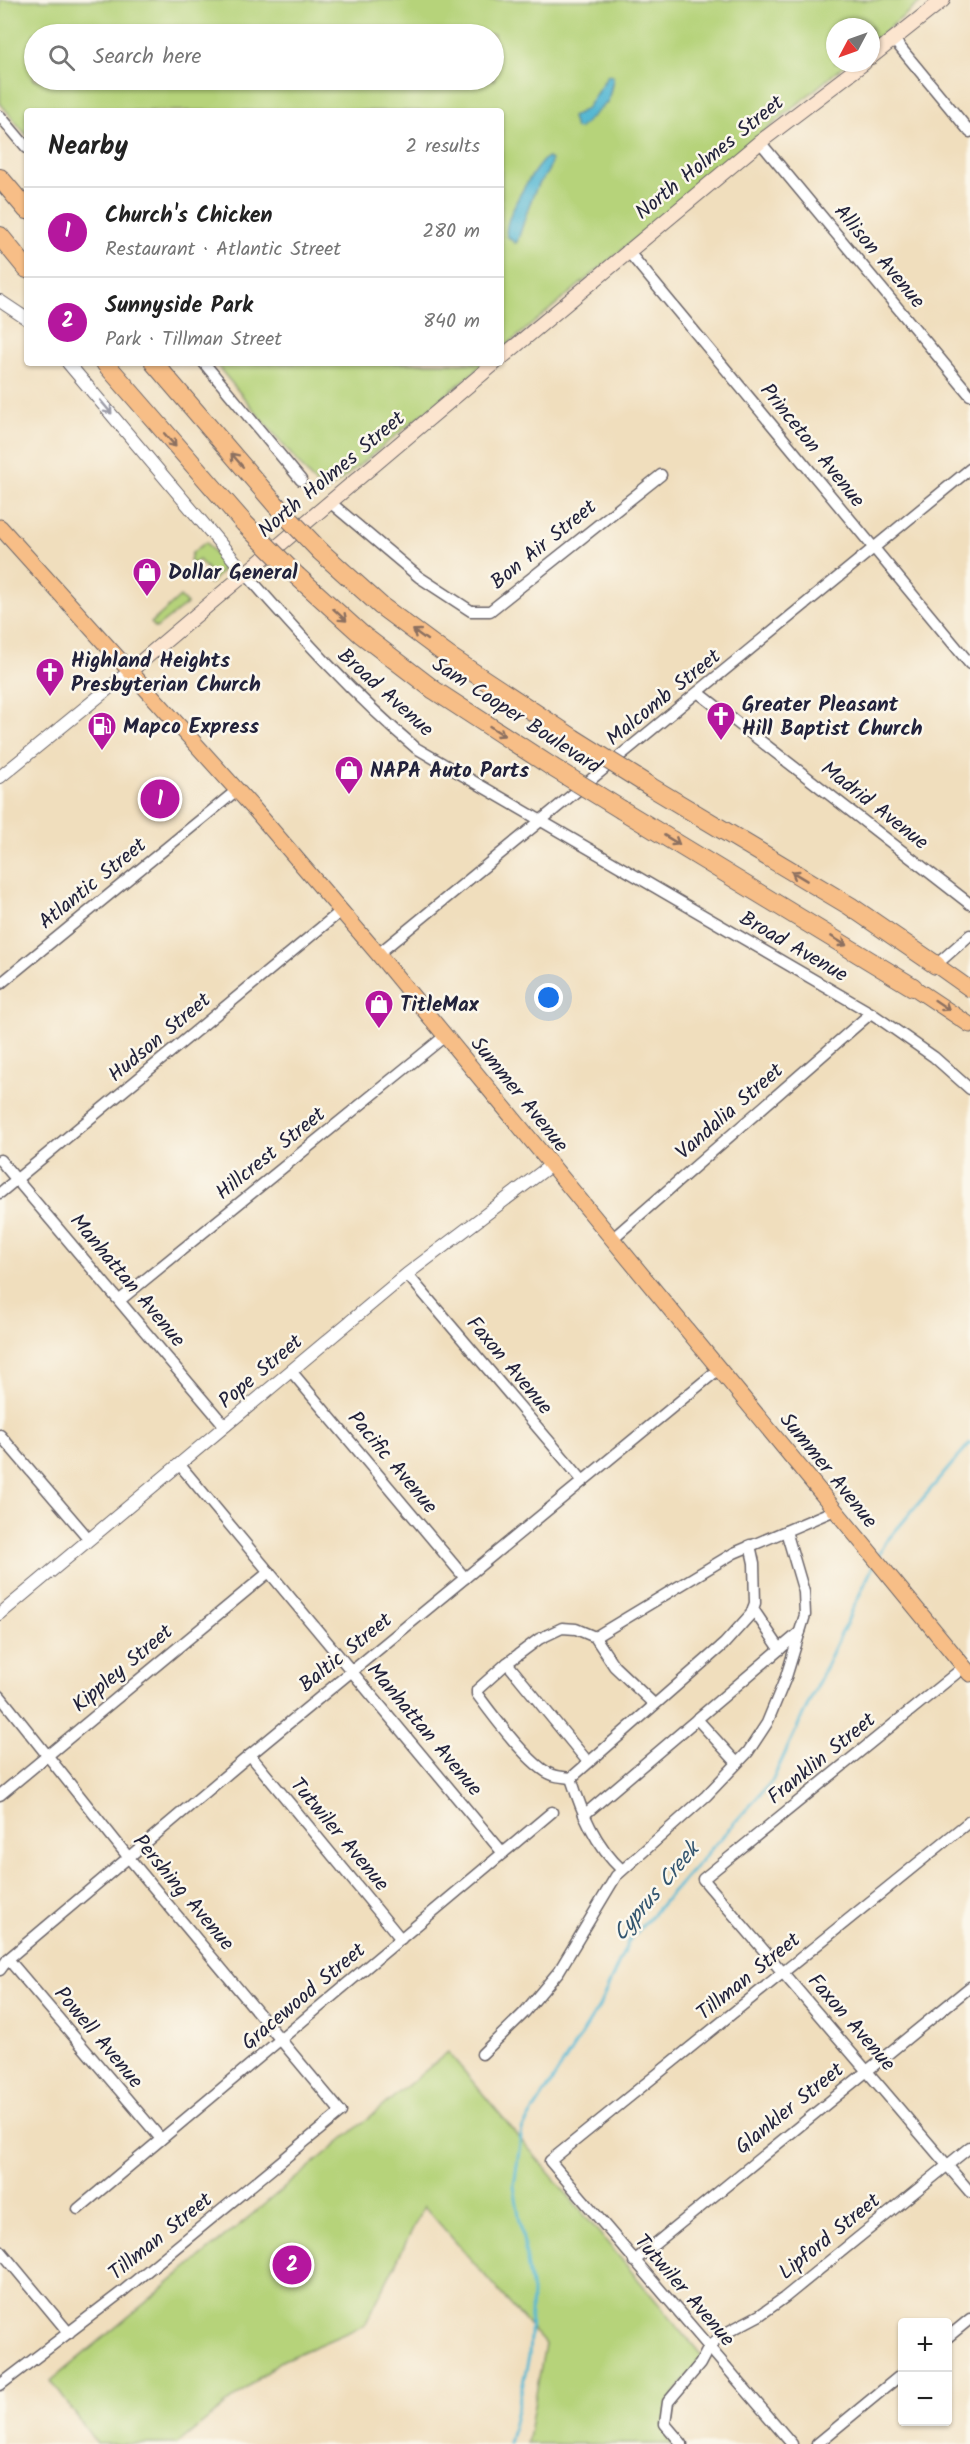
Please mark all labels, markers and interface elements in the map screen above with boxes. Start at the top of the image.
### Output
north arrow [826,18,880,72]
search box [24,24,504,90]
text: Search here [93,40,201,75]
icon: search [45,41,78,74]
street label: North Holmes Street [628,87,792,229]
text: Nearby [48,126,128,168]
text: 2 results [405,131,480,163]
street label: Allison Avenue [825,197,933,317]
text: Church's Chicken [105,199,273,234]
text: 1 [64,216,71,248]
text: 280 m [422,216,480,248]
text: Restaurant · Atlantic Street [105,234,341,266]
text: Sunnyside Park [105,289,253,324]
text: 2 [62,306,73,338]
text: 840 m [423,306,480,338]
text: Park · Tillman Street [105,324,282,356]
street label: Princeton Avenue [751,376,873,516]
one-way arrow [100,399,113,415]
street label: North Holmes Street [251,403,414,547]
one-way arrow [163,432,176,448]
one-way arrow [230,452,243,468]
street label: Bon Air Street [483,491,605,599]
shop icon: Dollar General [131,556,163,598]
place label: Dollar General [168,557,298,590]
one-way arrow [332,608,347,622]
one-way arrow [413,629,429,642]
street label: Broad Avenue [329,641,441,746]
street label: Malcomb Street [599,641,729,755]
place label: Highland Heights Presbyterian Church [71,645,261,702]
street label: Sam Cooper Boulevard [425,649,608,784]
church icon: Highland Heights Presbyterian Church [34,656,66,698]
place label: Greater Pleasant Hill Baptist Church [742,689,923,746]
church icon: Greater Pleasant Hill Baptist Church [705,700,737,742]
fuel station icon: Mapco Express [86,710,118,752]
place label: Mapco Express [123,711,259,744]
one-way arrow [488,725,505,737]
street label: Madrid Avenue [813,753,936,859]
shop icon: NAPA Auto Parts [333,754,365,796]
place label: NAPA Auto Parts [370,755,529,788]
pin: 1 [140,776,180,822]
street label: Atlantic Street [32,830,155,938]
one-way arrow [663,835,680,847]
one-way arrow [791,870,808,882]
street label: Broad Avenue [733,903,854,992]
one-way arrow [830,936,847,948]
your location [534,983,563,1012]
street label: Hudson Street [101,984,219,1091]
shop icon: TitleMax [363,988,395,1030]
place label: TitleMax [400,989,480,1022]
one-way arrow [933,999,950,1011]
street label: Summer Avenue [462,1030,576,1161]
street label: Vandalia Street [669,1055,792,1169]
street label: Hillcrest Street [209,1099,334,1209]
street label: Manhattan Avenue [61,1207,193,1356]
street label: Faxon Avenue [457,1309,561,1423]
street label: Pope Street [211,1326,311,1418]
street label: Pacific Avenue [339,1404,445,1522]
street label: Summer Avenue [771,1406,885,1537]
street label: Baltic Street [292,1604,401,1701]
street label: Kippley Street [65,1616,182,1722]
street label: Manhattan Avenue [358,1656,490,1805]
street label: Franklin Street [760,1704,884,1813]
street label: Tutwiler Avenue [281,1771,397,1900]
street label: Pershing Avenue [124,1827,242,1959]
water label: Cyprus Creek [605,1832,711,1950]
street label: Tillman Street [690,1924,809,2030]
street label: Gracewood Street [234,1935,374,2059]
street label: Faxon Avenue [799,1967,903,2080]
street label: Powell Avenue [45,1979,151,2097]
street label: Glankler Street [728,2054,852,2164]
street label: Tillman Street [102,2184,221,2290]
street label: Lipford Street [772,2185,889,2289]
street label: Tutwiler Avenue [625,2227,743,2355]
pin: 2 [272,2242,312,2288]
map controls [898,2318,952,2426]
button: + [898,2318,952,2372]
button: − [898,2372,952,2426]

